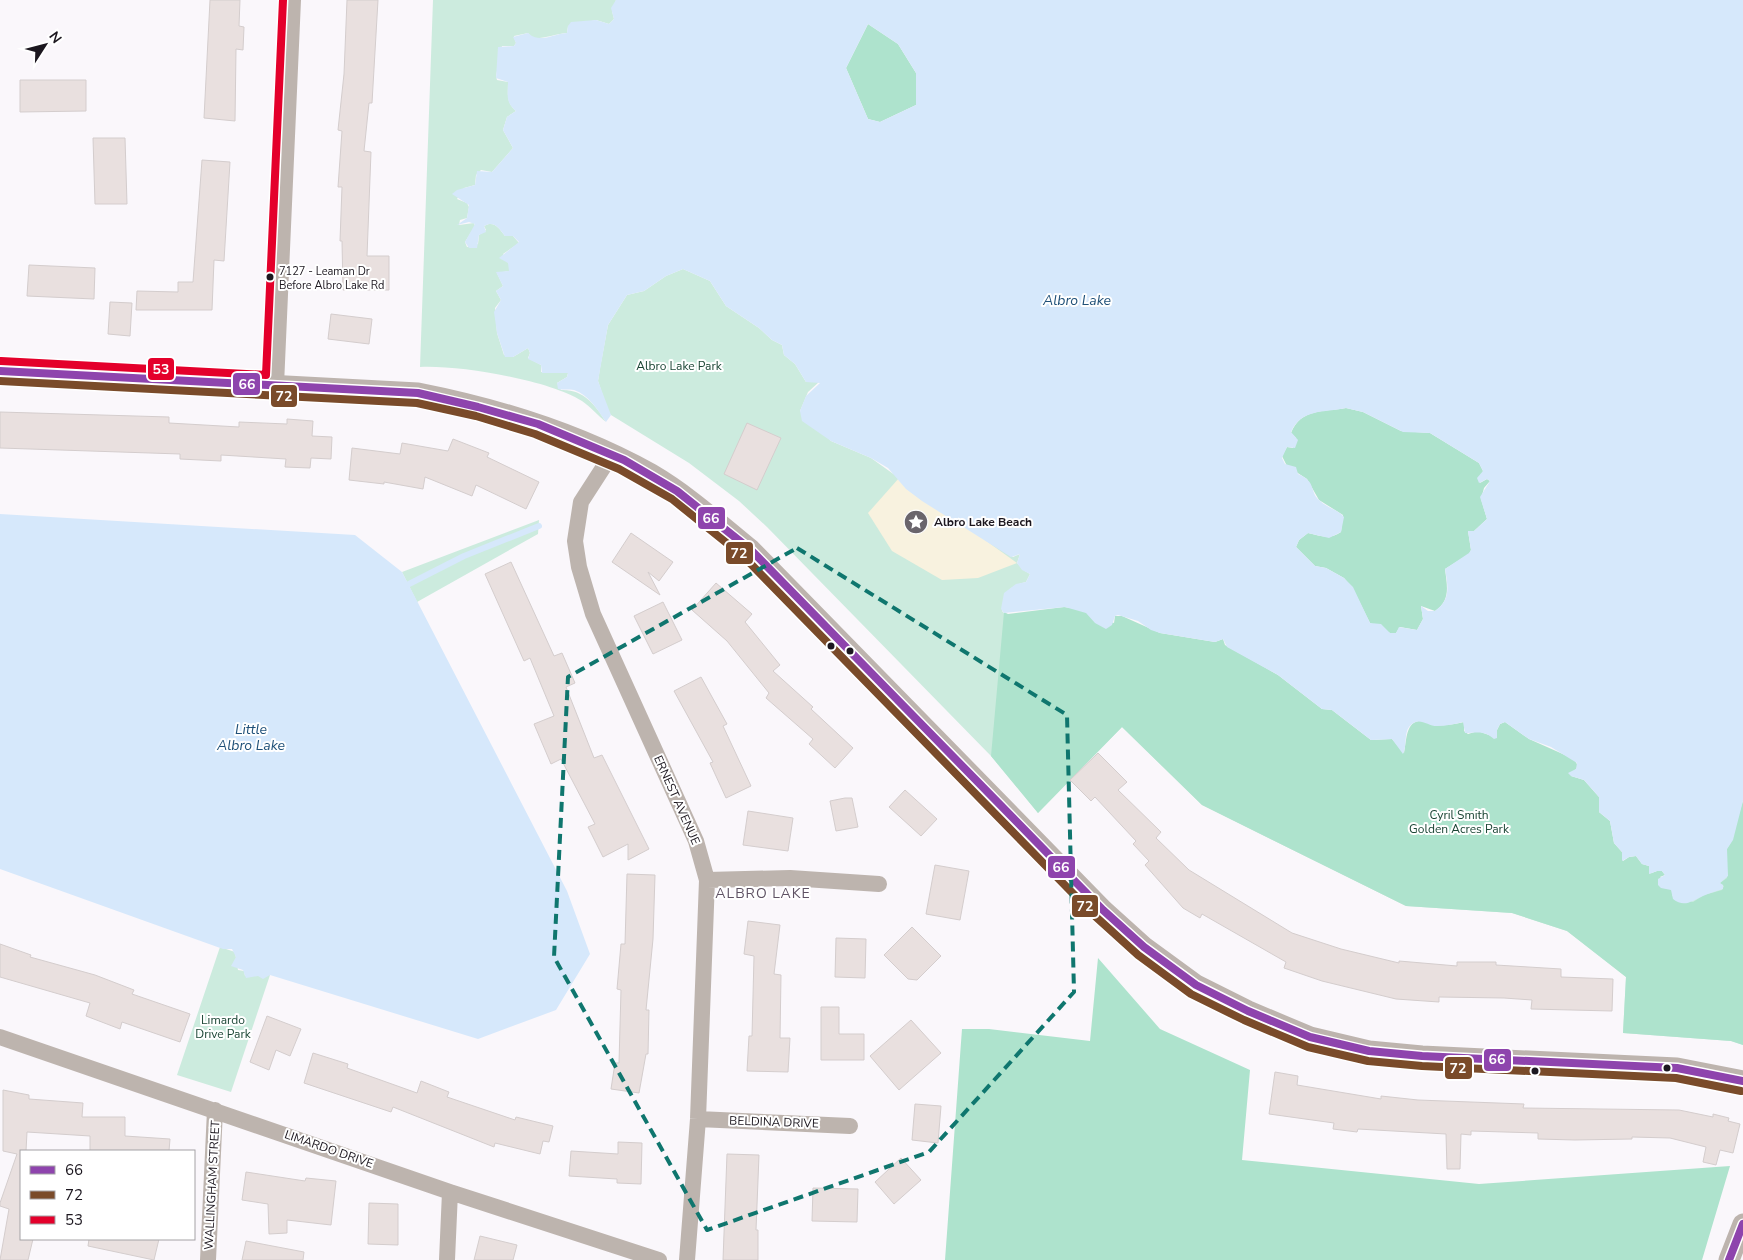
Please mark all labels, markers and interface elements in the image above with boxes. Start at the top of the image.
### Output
north arrow [20,20,70,70]
text: N [44,28,66,47]
place label: 7127 - Leaman Dr Before Albro Lake Rd [279,264,384,293]
marker: 7127 - Leaman Dr Before Albro Lake Rd [265,272,275,282]
water label: Albro Lake [1042,291,1112,310]
line badge: 53 [147,357,175,381]
park label: Albro Lake Park [636,358,723,374]
text: 53 [153,360,169,379]
line badge: 66 [232,372,261,396]
text: 66 [239,375,255,394]
line badge: 72 [270,384,298,408]
text: 72 [276,387,292,406]
line badge: 66 [697,506,726,530]
text: 66 [703,509,719,528]
place icon: Albro Lake Beach [903,509,929,535]
place label: Albro Lake Beach [934,514,1032,530]
line badge: 72 [725,541,754,565]
text: 72 [731,544,747,563]
unlabelled marker [826,641,836,651]
unlabelled marker [845,646,855,656]
water label: Little Albro Lake [216,720,286,755]
street label: ERNEST AVENUE [650,753,704,847]
park label: Cyril Smith Golden Acres Park [1409,807,1510,837]
line badge: 66 [1047,855,1076,879]
text: 66 [1053,858,1069,877]
district label: ALBRO LAKE [715,884,811,903]
line badge: 72 [1071,894,1099,918]
text: 72 [1077,897,1093,916]
park label: Limardo Drive Park [195,1012,252,1042]
line badge: 66 [1483,1048,1512,1072]
text: 66 [1489,1050,1505,1069]
line badge: 72 [1444,1056,1473,1080]
text: 72 [1450,1059,1466,1078]
unlabelled marker [1662,1063,1672,1073]
unlabelled marker [1530,1066,1540,1076]
street label: BELDINA DRIVE [729,1112,819,1132]
street label: WALLINGHAM STREET [201,1119,223,1250]
street label: LIMARDO DRIVE [282,1126,376,1172]
legend [20,1150,195,1240]
text: 66 [65,1160,83,1180]
text: 72 [65,1185,83,1205]
text: 53 [65,1210,83,1230]

